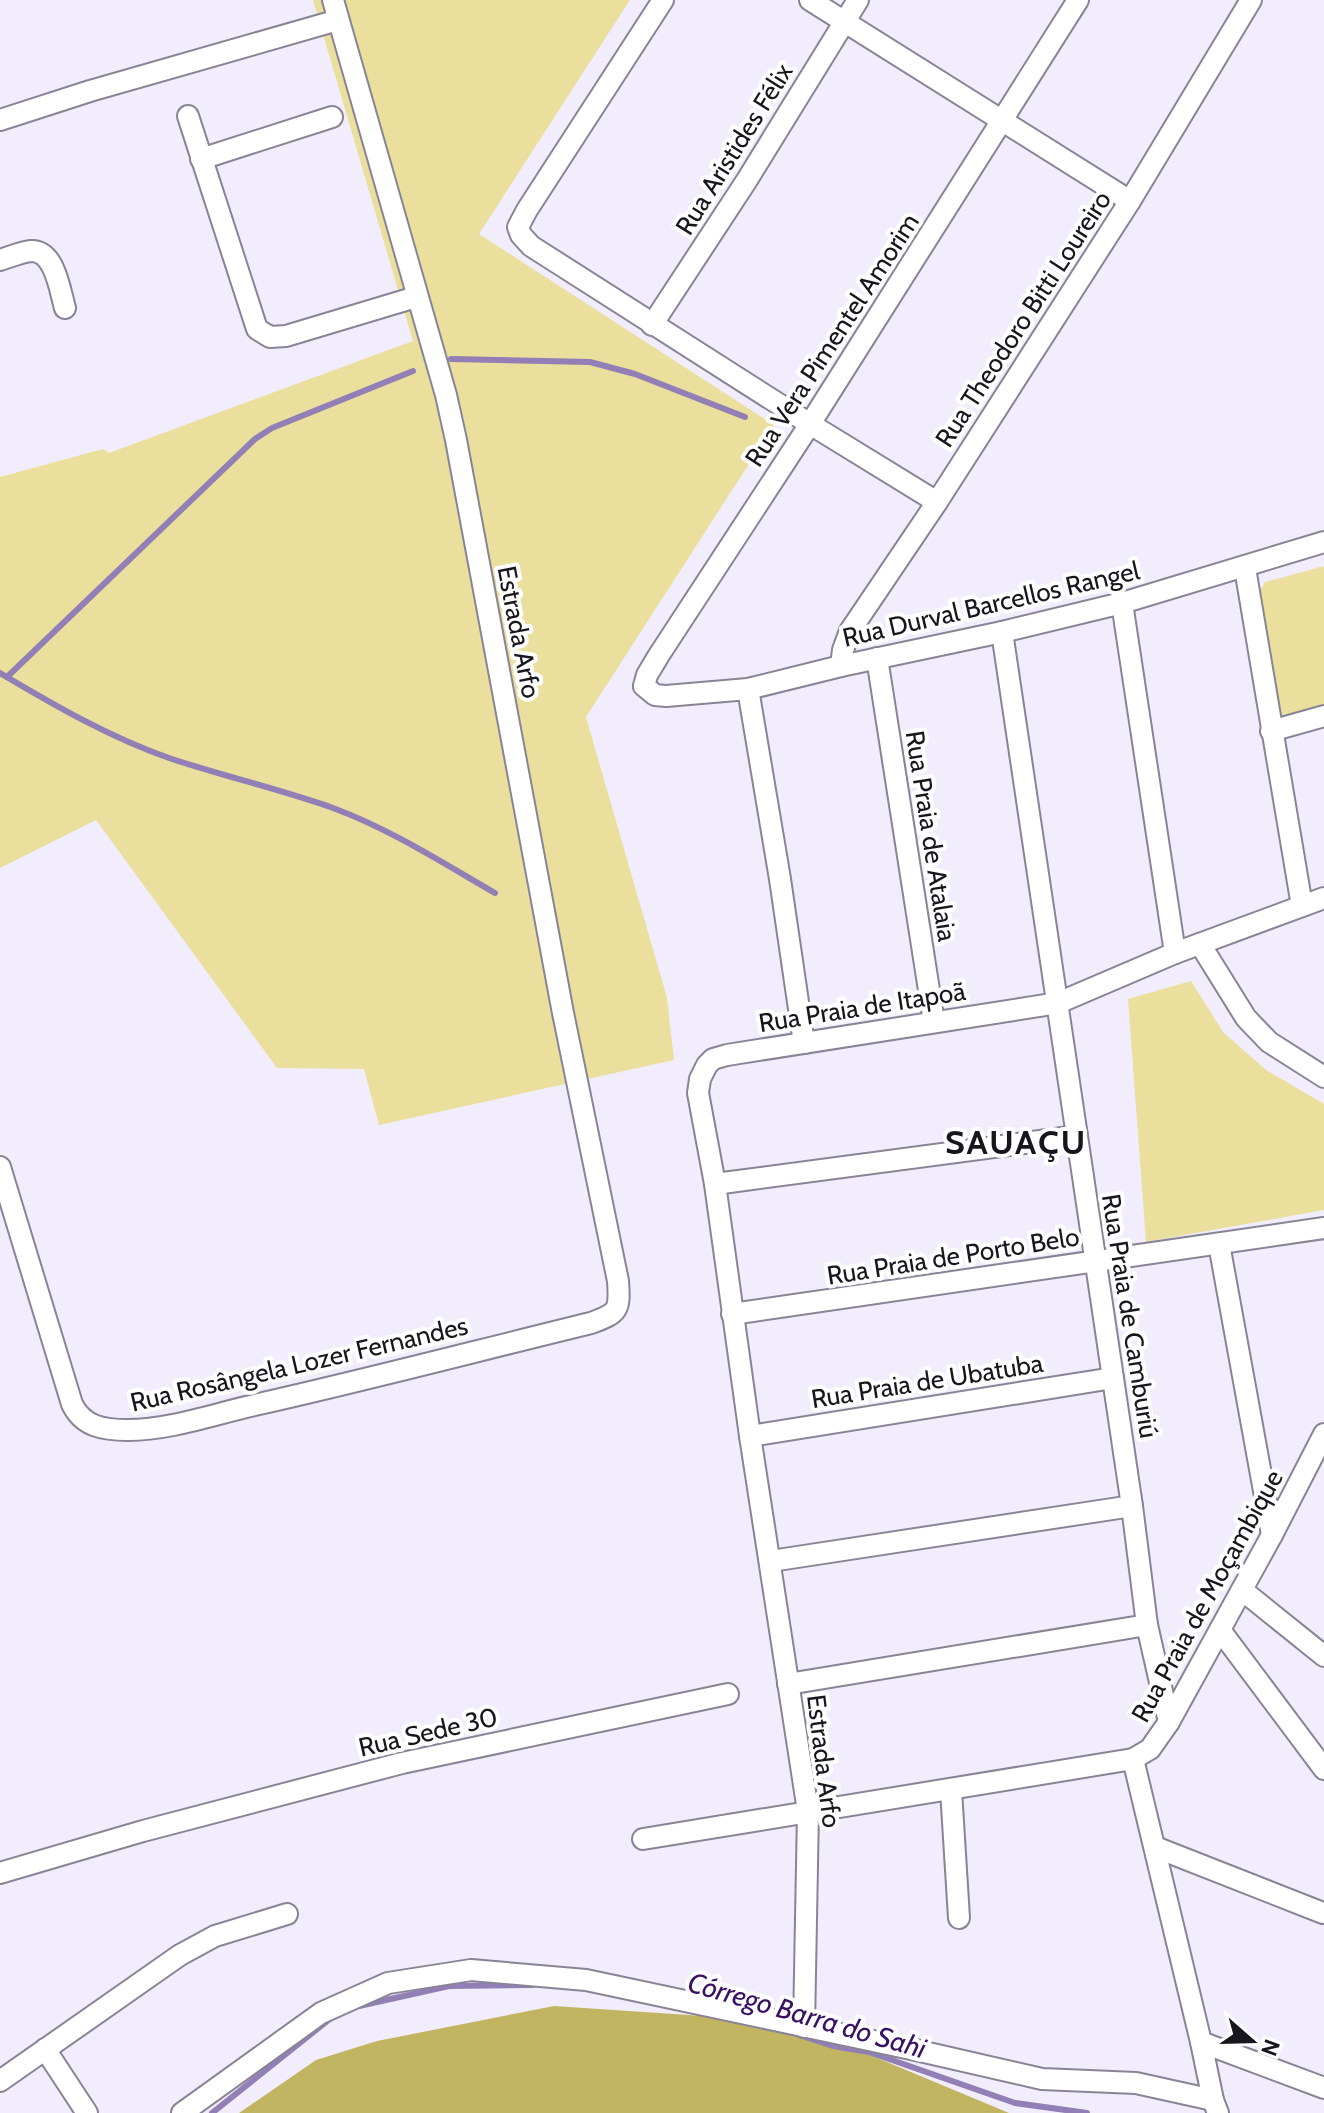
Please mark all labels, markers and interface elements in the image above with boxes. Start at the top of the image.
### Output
street label: Rua Aristides Félix [668,57,800,241]
street label: Rua Theodoro Bitti Loureiro [928,185,1118,453]
street label: Rua Vera Pimentel Amorim [738,207,926,473]
street label: Rua Durval Barcellos Rangel [839,554,1143,654]
street label: Estrada Arfo [491,563,547,701]
street label: Rua Praia de Atalaia [899,728,964,944]
street label: Rua Praia de Itapoã [756,975,968,1039]
district label: SAUAÇU [945,1121,1087,1163]
street label: Rua Praia de Camburiú [1095,1192,1165,1440]
street label: Rua Praia de Porto Belo [825,1220,1081,1292]
street label: Rua Rosângela Lozer Fernandes [127,1309,471,1418]
street label: Rua Praia de Ubatuba [809,1347,1046,1415]
street label: Rua Praia de Moçambique [1124,1464,1290,1728]
street label: Estrada Arfo [800,1693,848,1829]
street label: Rua Sede 30 [355,1700,501,1764]
water label: Córrego Barra do Sahi [684,1965,931,2066]
north arrow [1212,2001,1292,2081]
text: N [1255,2036,1286,2060]

